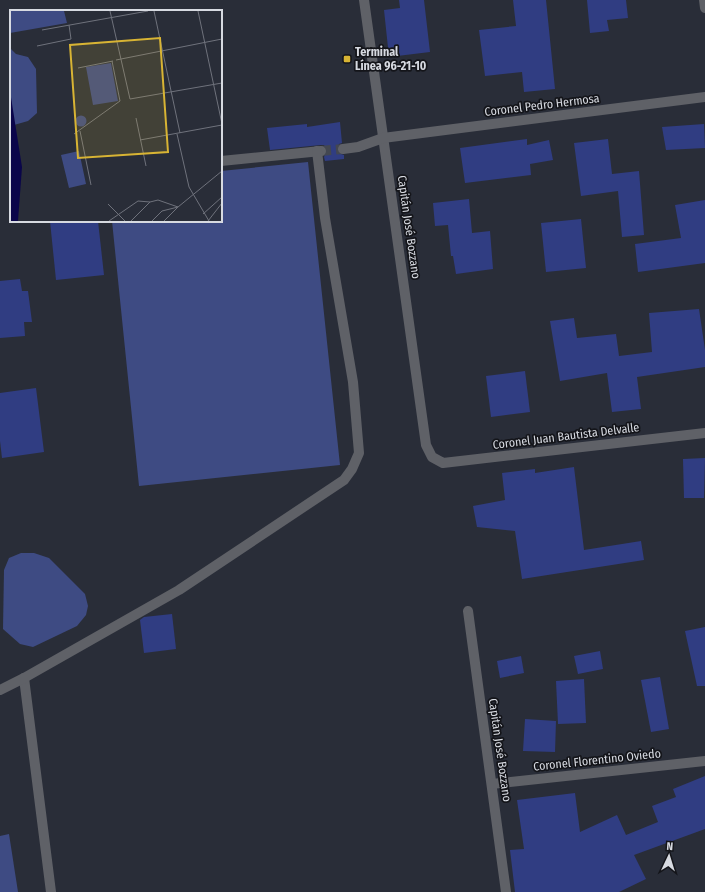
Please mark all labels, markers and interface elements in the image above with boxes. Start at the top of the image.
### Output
inset map [10,10,222,222]
place label: Terminal Línea 96-21-10 [355,45,427,73]
marker: Terminal Línea 96-21-10 [342,54,352,64]
street label: Coronel Pedro Hermosa [484,91,600,119]
street label: Capitán José Bozzano [395,174,423,280]
street label: Coronel Juan Bautista Delvalle [492,420,640,452]
street label: Capitán José Bozzano [486,697,514,803]
street label: Coronel Florentino Oviedo [533,746,661,774]
north arrow [649,836,689,876]
text: N [666,840,673,853]

